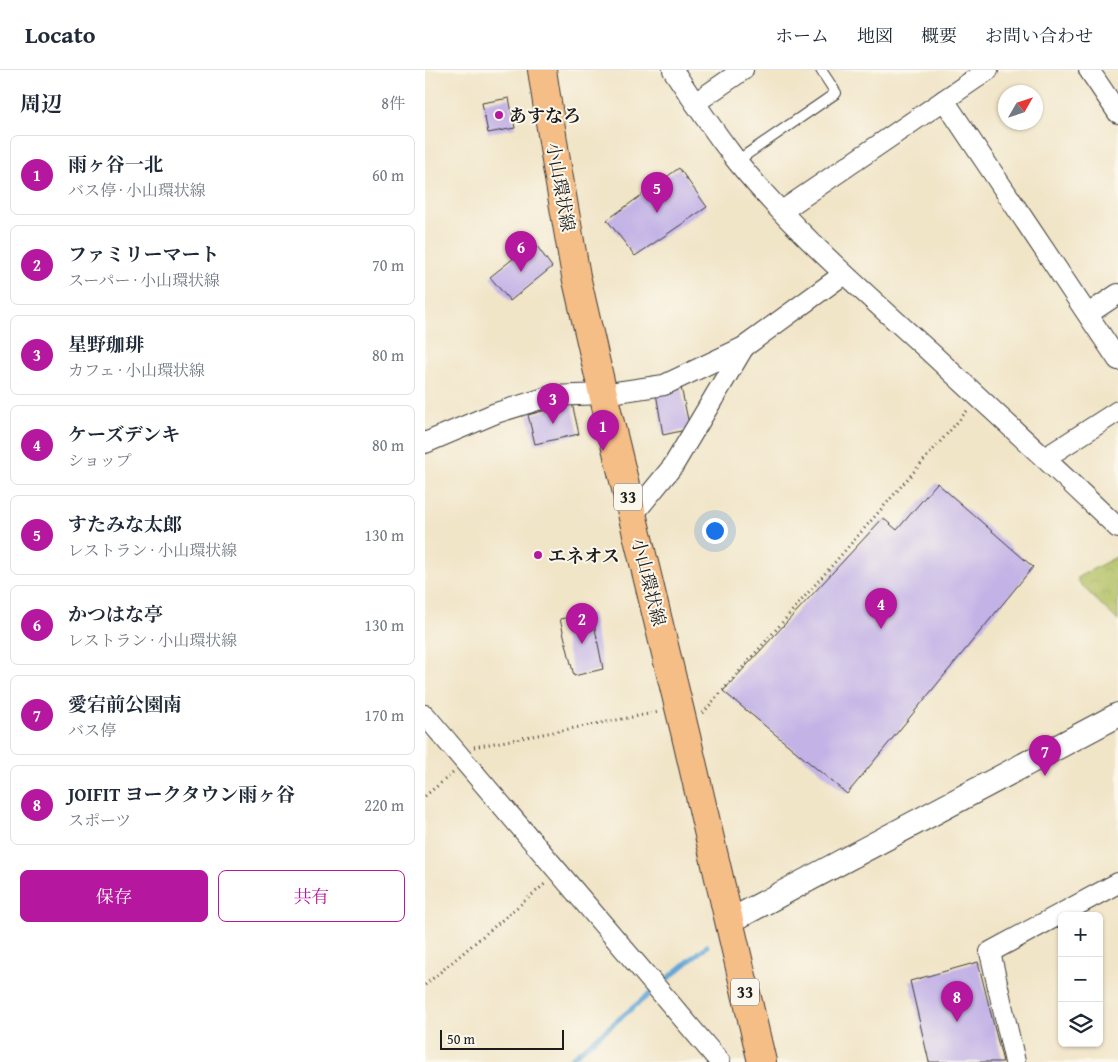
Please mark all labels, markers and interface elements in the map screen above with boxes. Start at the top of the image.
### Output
text: Locato [25,17,96,52]
text: ホーム [775,22,829,49]
text: 地図 [857,22,893,49]
text: 概要 [921,22,957,49]
text: お問い合わせ [985,22,1093,49]
north arrow [998,85,1043,130]
text: 周辺 [20,88,62,119]
text: 8件 [381,91,405,115]
place label: あすなろ [509,102,581,129]
marker: あすなろ [493,109,505,121]
street label: 小山環状線 [540,140,582,234]
text: 雨ヶ谷一北 [68,150,163,178]
text: 1 [33,163,41,187]
text: 60 m [372,163,404,187]
pin: 5 [641,172,673,213]
text: バス停 · 小山環状線 [68,178,206,202]
pin: 6 [505,231,537,272]
text: ファミリーマート [68,240,220,268]
text: 2 [33,253,41,277]
text: 70 m [372,253,404,277]
text: スーパー · 小山環状線 [68,268,220,292]
text: 星野珈琲 [68,330,144,358]
text: 3 [33,343,41,367]
text: 80 m [372,343,404,367]
text: カフェ · 小山環状線 [68,358,205,382]
pin: 3 [537,383,569,424]
pin: 1 [587,410,619,451]
text: ケーズデンキ [68,420,180,448]
text: 4 [33,433,41,457]
text: 80 m [372,433,404,457]
text: ショップ [68,448,132,472]
road number: 33 [614,484,642,511]
text: すたみな太郎 [68,510,182,538]
your location [702,518,728,544]
text: 5 [33,523,41,547]
text: 130 m [364,523,404,547]
street label: 小山環状線 [625,535,673,629]
text: レストラン · 小山環状線 [68,538,237,562]
place label: エネオス [548,542,620,569]
marker: エネオス [532,549,544,561]
pin: 4 [865,588,897,629]
text: かつはな亭 [68,600,163,628]
pin: 2 [566,603,598,644]
text: 6 [33,613,41,637]
text: 130 m [364,613,404,637]
text: レストラン · 小山環状線 [68,628,237,652]
text: 愛宕前公園南 [68,690,182,718]
text: 7 [33,703,41,727]
text: 170 m [364,703,404,727]
text: バス停 [68,718,116,742]
pin: 7 [1029,735,1061,776]
text: JOIFIT ヨークタウン雨ヶ谷 [68,780,295,808]
text: 8 [33,793,41,817]
text: 220 m [364,793,404,817]
text: スポーツ [68,808,131,832]
button: 保存 [20,870,208,922]
button: 共有 [218,870,405,922]
map controls [1058,912,1103,1047]
button: + [1058,912,1103,957]
button: − [1058,957,1103,1002]
road number: 33 [731,979,759,1006]
pin: 8 [941,981,973,1022]
button: layers [1058,1002,1103,1047]
scale bar [440,1027,564,1050]
text: 50 m [447,1029,475,1049]

